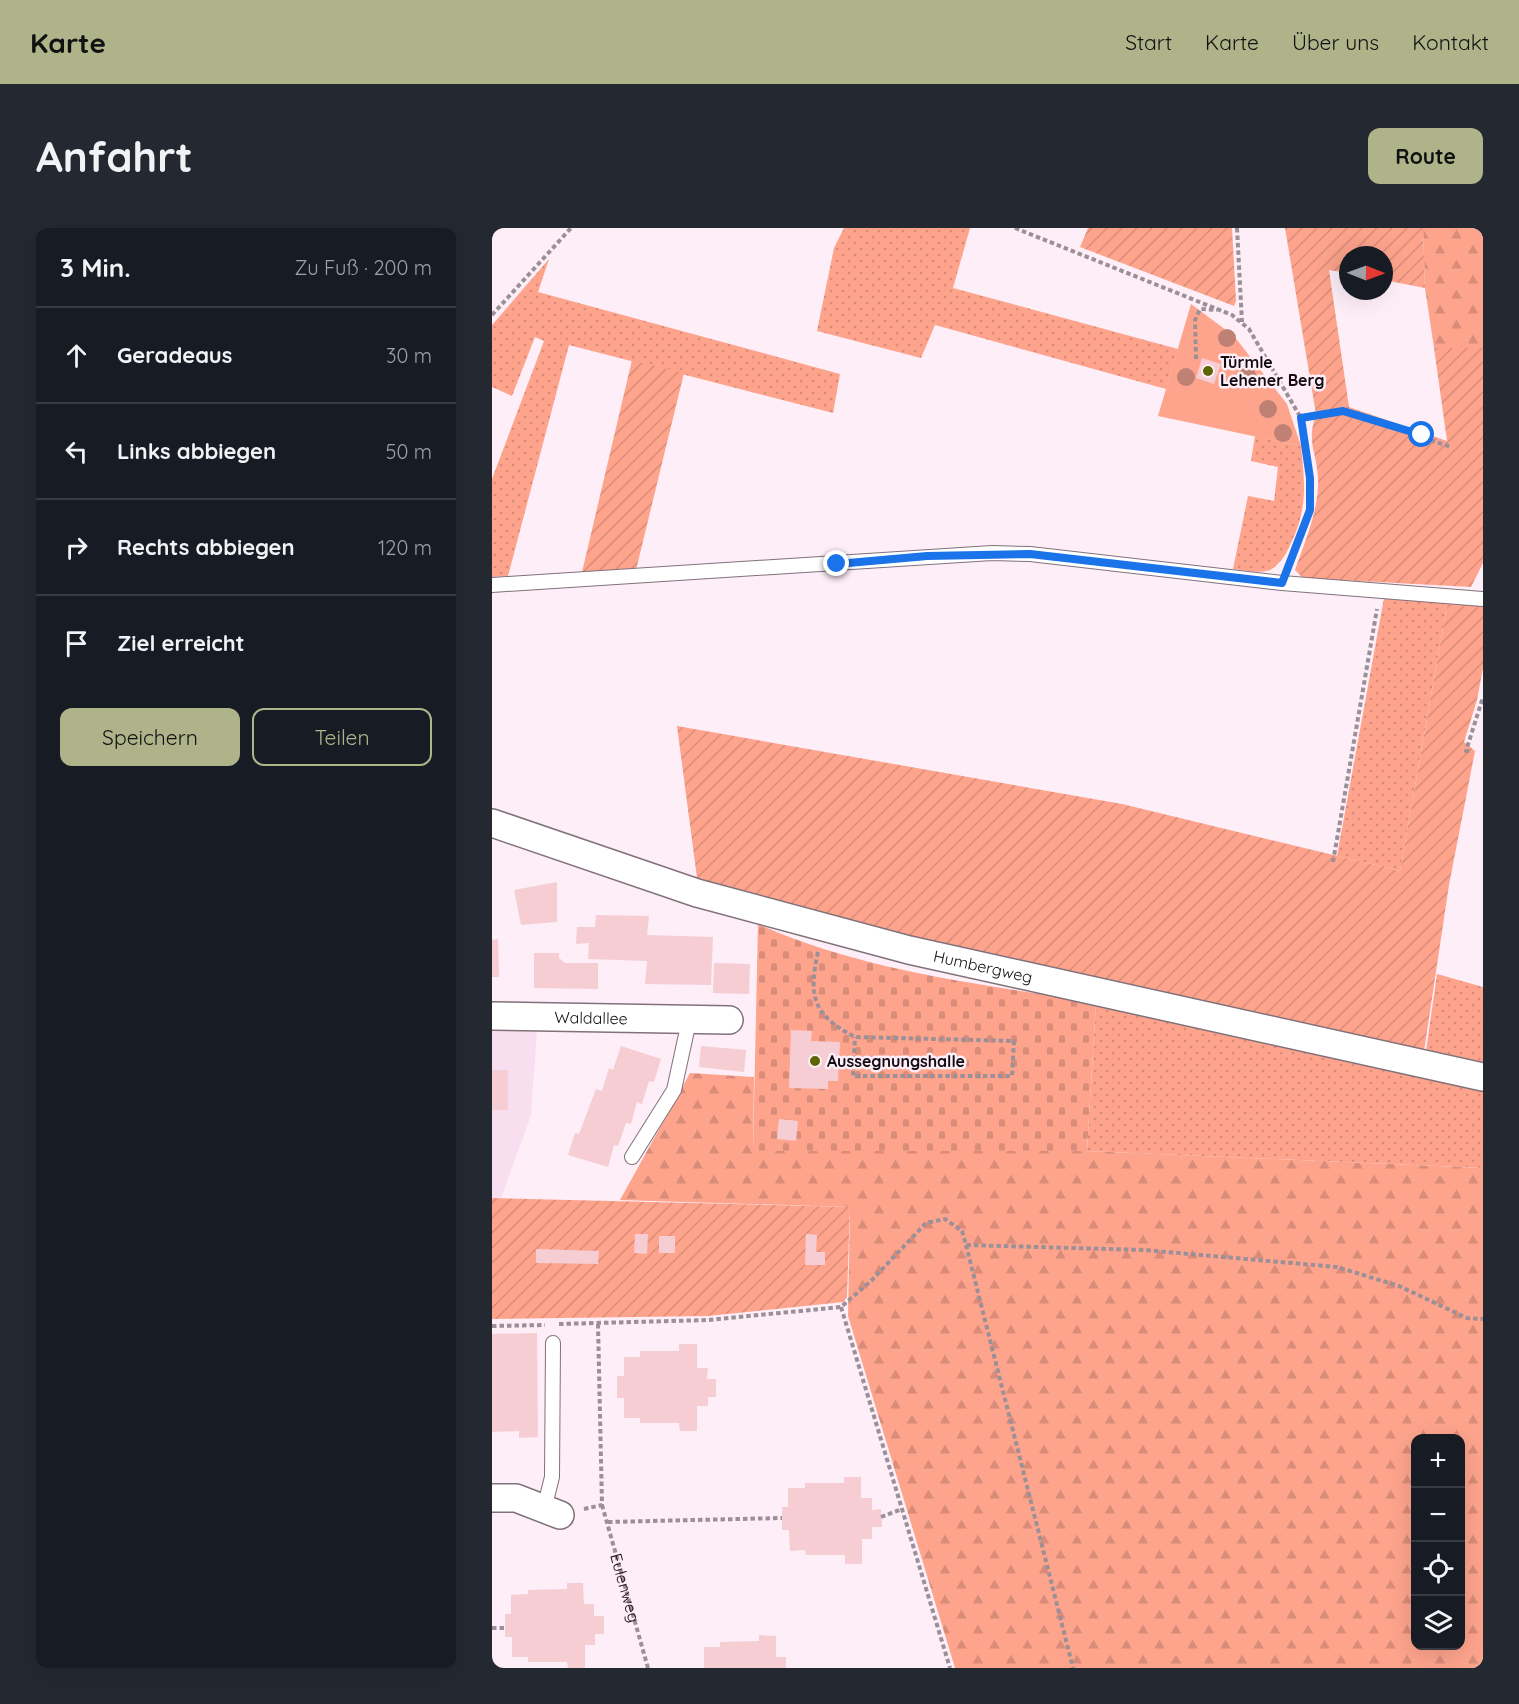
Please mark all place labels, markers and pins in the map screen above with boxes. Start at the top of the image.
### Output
place label: Türmle Lehener Berg [1220,352,1324,390]
marker: Türmle Lehener Berg [1201,364,1215,378]
place label: Aussegnungshalle [827,1051,965,1071]
marker: Aussegnungshalle [808,1054,822,1068]

